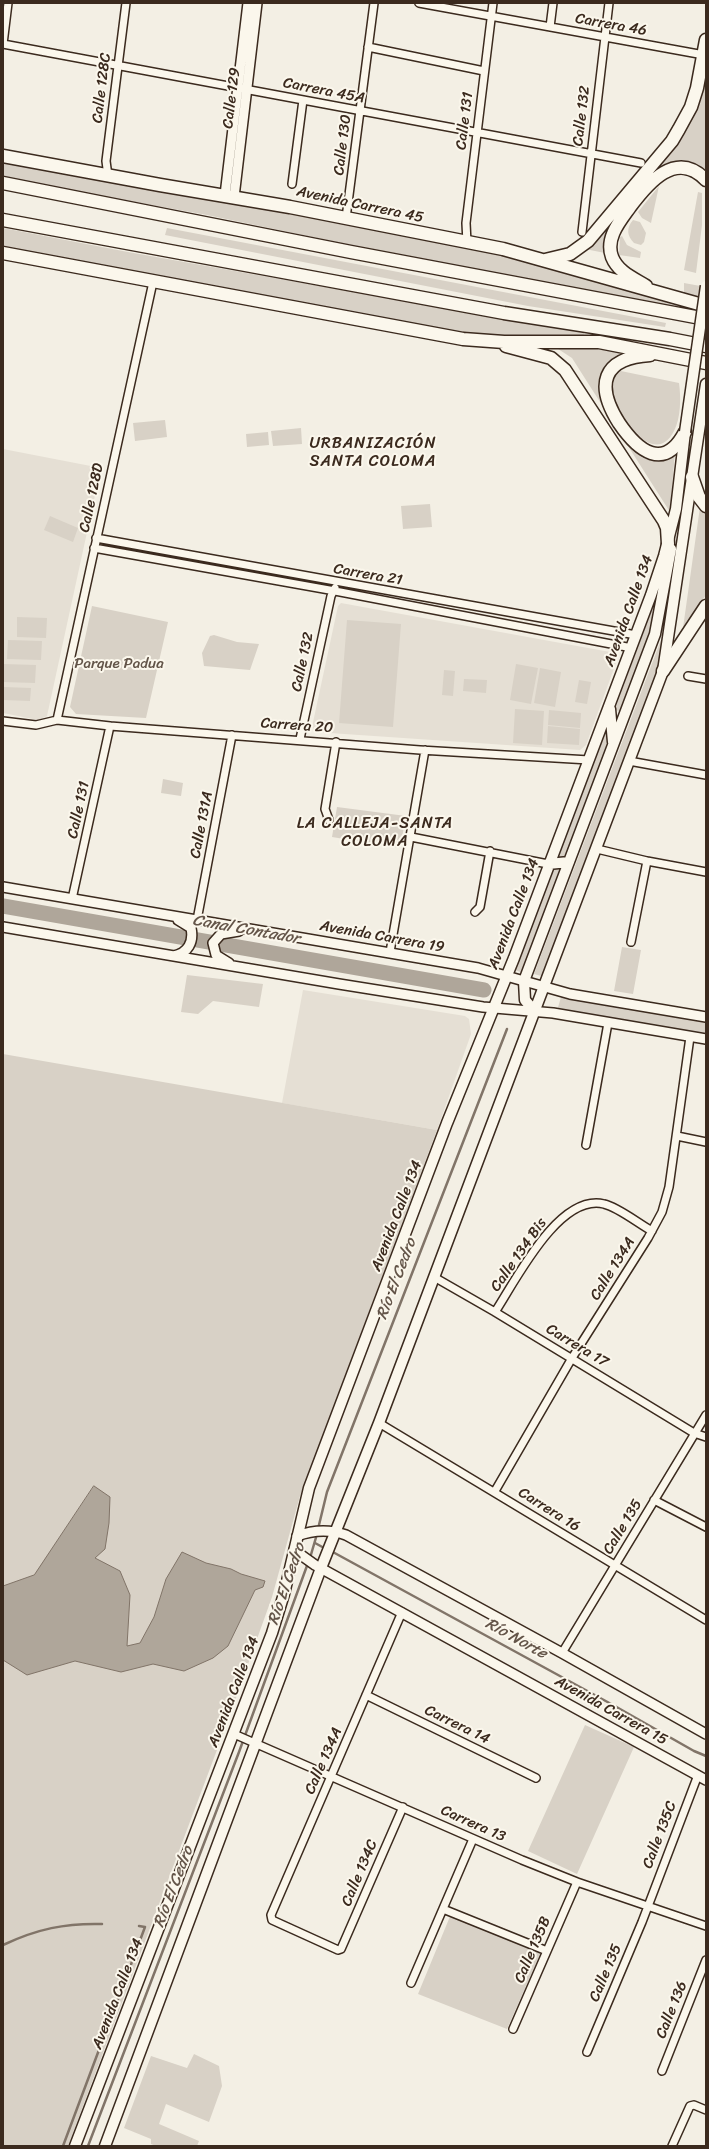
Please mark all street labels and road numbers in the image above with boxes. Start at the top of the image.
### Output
street label: Carrera 46 [574,10,648,40]
street label: Calle 128C [89,52,115,124]
street label: Calle 129 [219,66,245,130]
street label: Carrera 45A [282,74,366,108]
street label: Calle 132 [569,85,595,147]
street label: Calle 131 [453,91,477,151]
street label: Calle 130 [330,114,356,176]
street label: Avenida Carrera 45 [295,183,425,227]
street label: Calle 128D [76,462,108,534]
street label: Avenida Calle 134 [601,553,657,669]
street label: Carrera 21 [332,560,404,590]
street label: Calle 132 [288,631,318,693]
street label: Carrera 20 [260,714,334,738]
street label: Calle 131 [64,780,94,840]
street label: Calle 131A [187,790,217,860]
street label: Avenida Calle 134 [485,856,543,972]
street label: Avenida Carrera 19 [318,917,446,957]
street label: Avenida Calle 134 [368,1158,426,1274]
street label: Calle 134 Bis [487,1215,551,1295]
street label: Calle 134A [587,1234,639,1304]
street label: Carrera 17 [543,1320,611,1372]
street label: Carrera 16 [515,1484,583,1536]
street label: Calle 135 [600,1496,646,1558]
street label: Avenida Calle 134 [205,1634,263,1750]
street label: Avenida Carrera 15 [551,1673,671,1749]
street label: Carrera 14 [421,1702,493,1748]
street label: Calle 134A [301,1725,347,1797]
street label: Calle 135C [639,1799,681,1871]
street label: Carrera 13 [438,1802,508,1846]
street label: Calle 134C [338,1837,382,1909]
street label: Calle 135B [511,1914,555,1986]
street label: Avenida Calle 134 [89,1936,147,2052]
street label: Calle 135 [586,1941,626,2005]
street label: Calle 136 [652,1979,692,2041]

